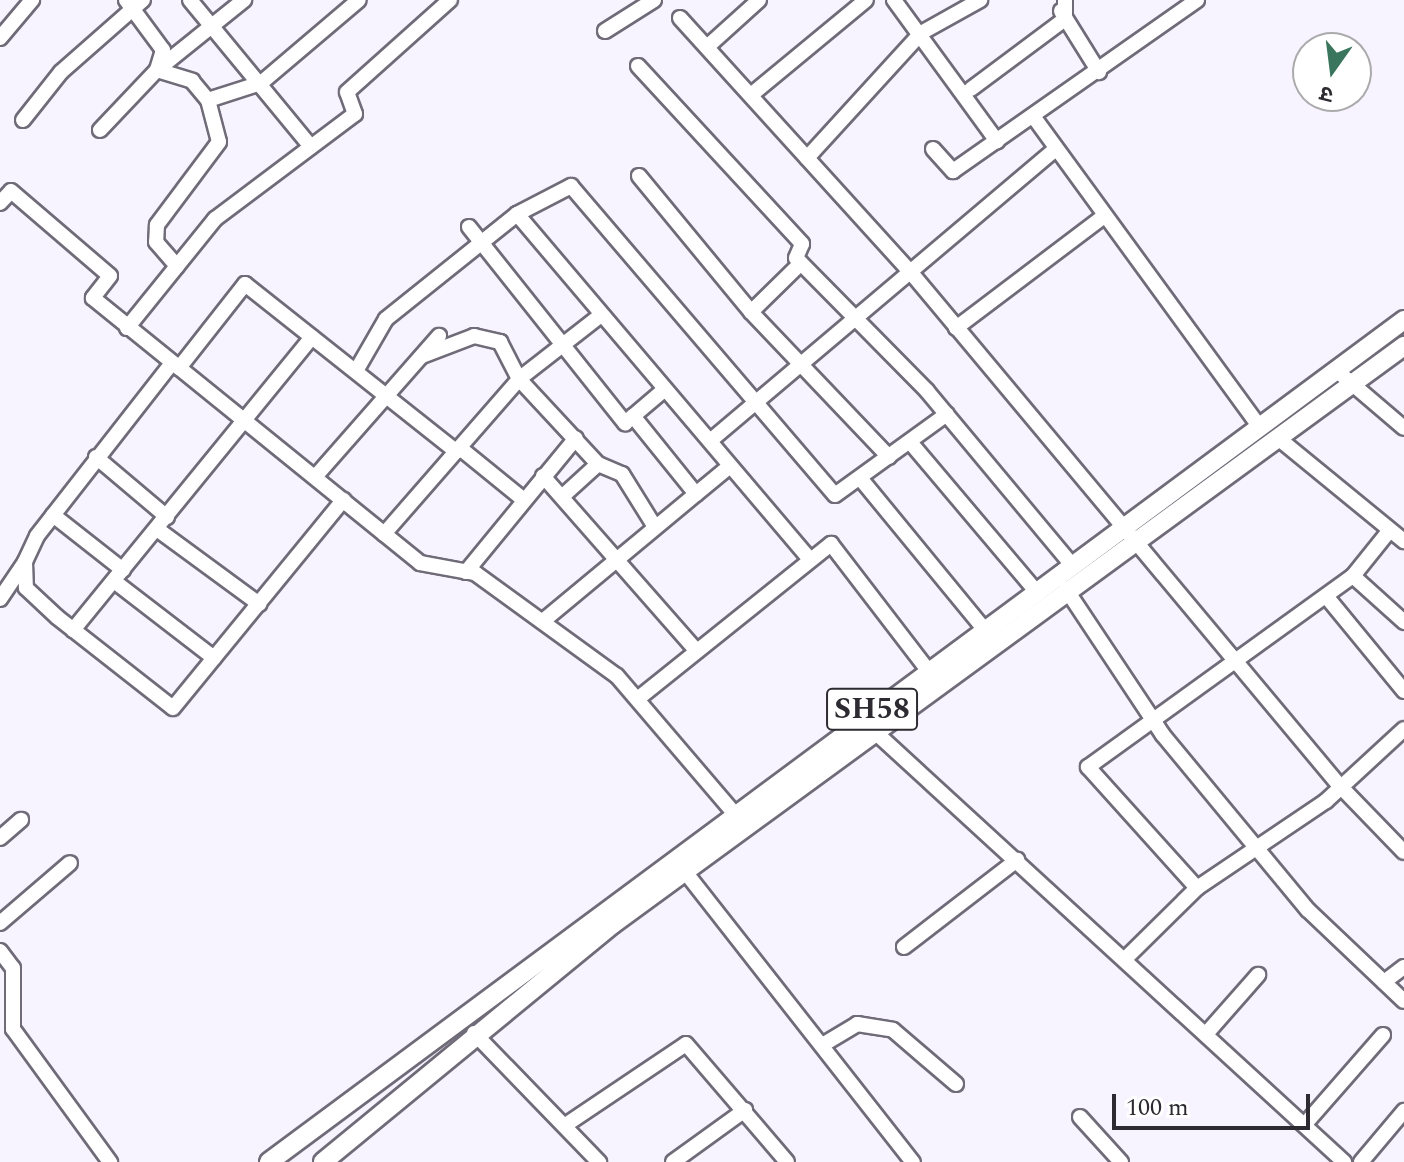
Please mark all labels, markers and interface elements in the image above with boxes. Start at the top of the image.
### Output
north arrow [1292,32,1372,112]
text: उ [1316,76,1337,111]
road number: SH58 [826,683,918,735]
scale bar [1116,1078,1314,1128]
text: 100 m [1126,1090,1189,1126]

